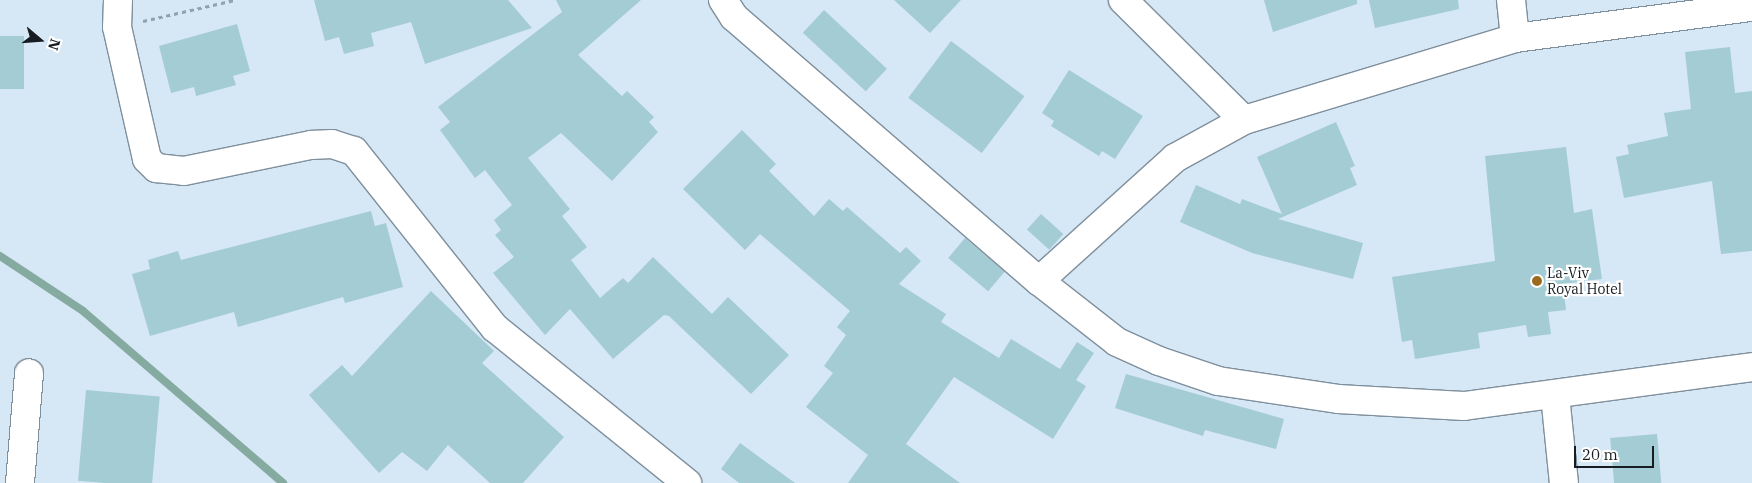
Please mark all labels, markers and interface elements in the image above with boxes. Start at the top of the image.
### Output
north arrow [15,15,65,65]
text: N [44,37,65,53]
place label: La-Viv Royal Hotel [1547,265,1622,298]
marker: La-Viv Royal Hotel [1531,275,1543,287]
scale bar [1577,436,1657,468]
text: 20 m [1582,445,1618,464]

